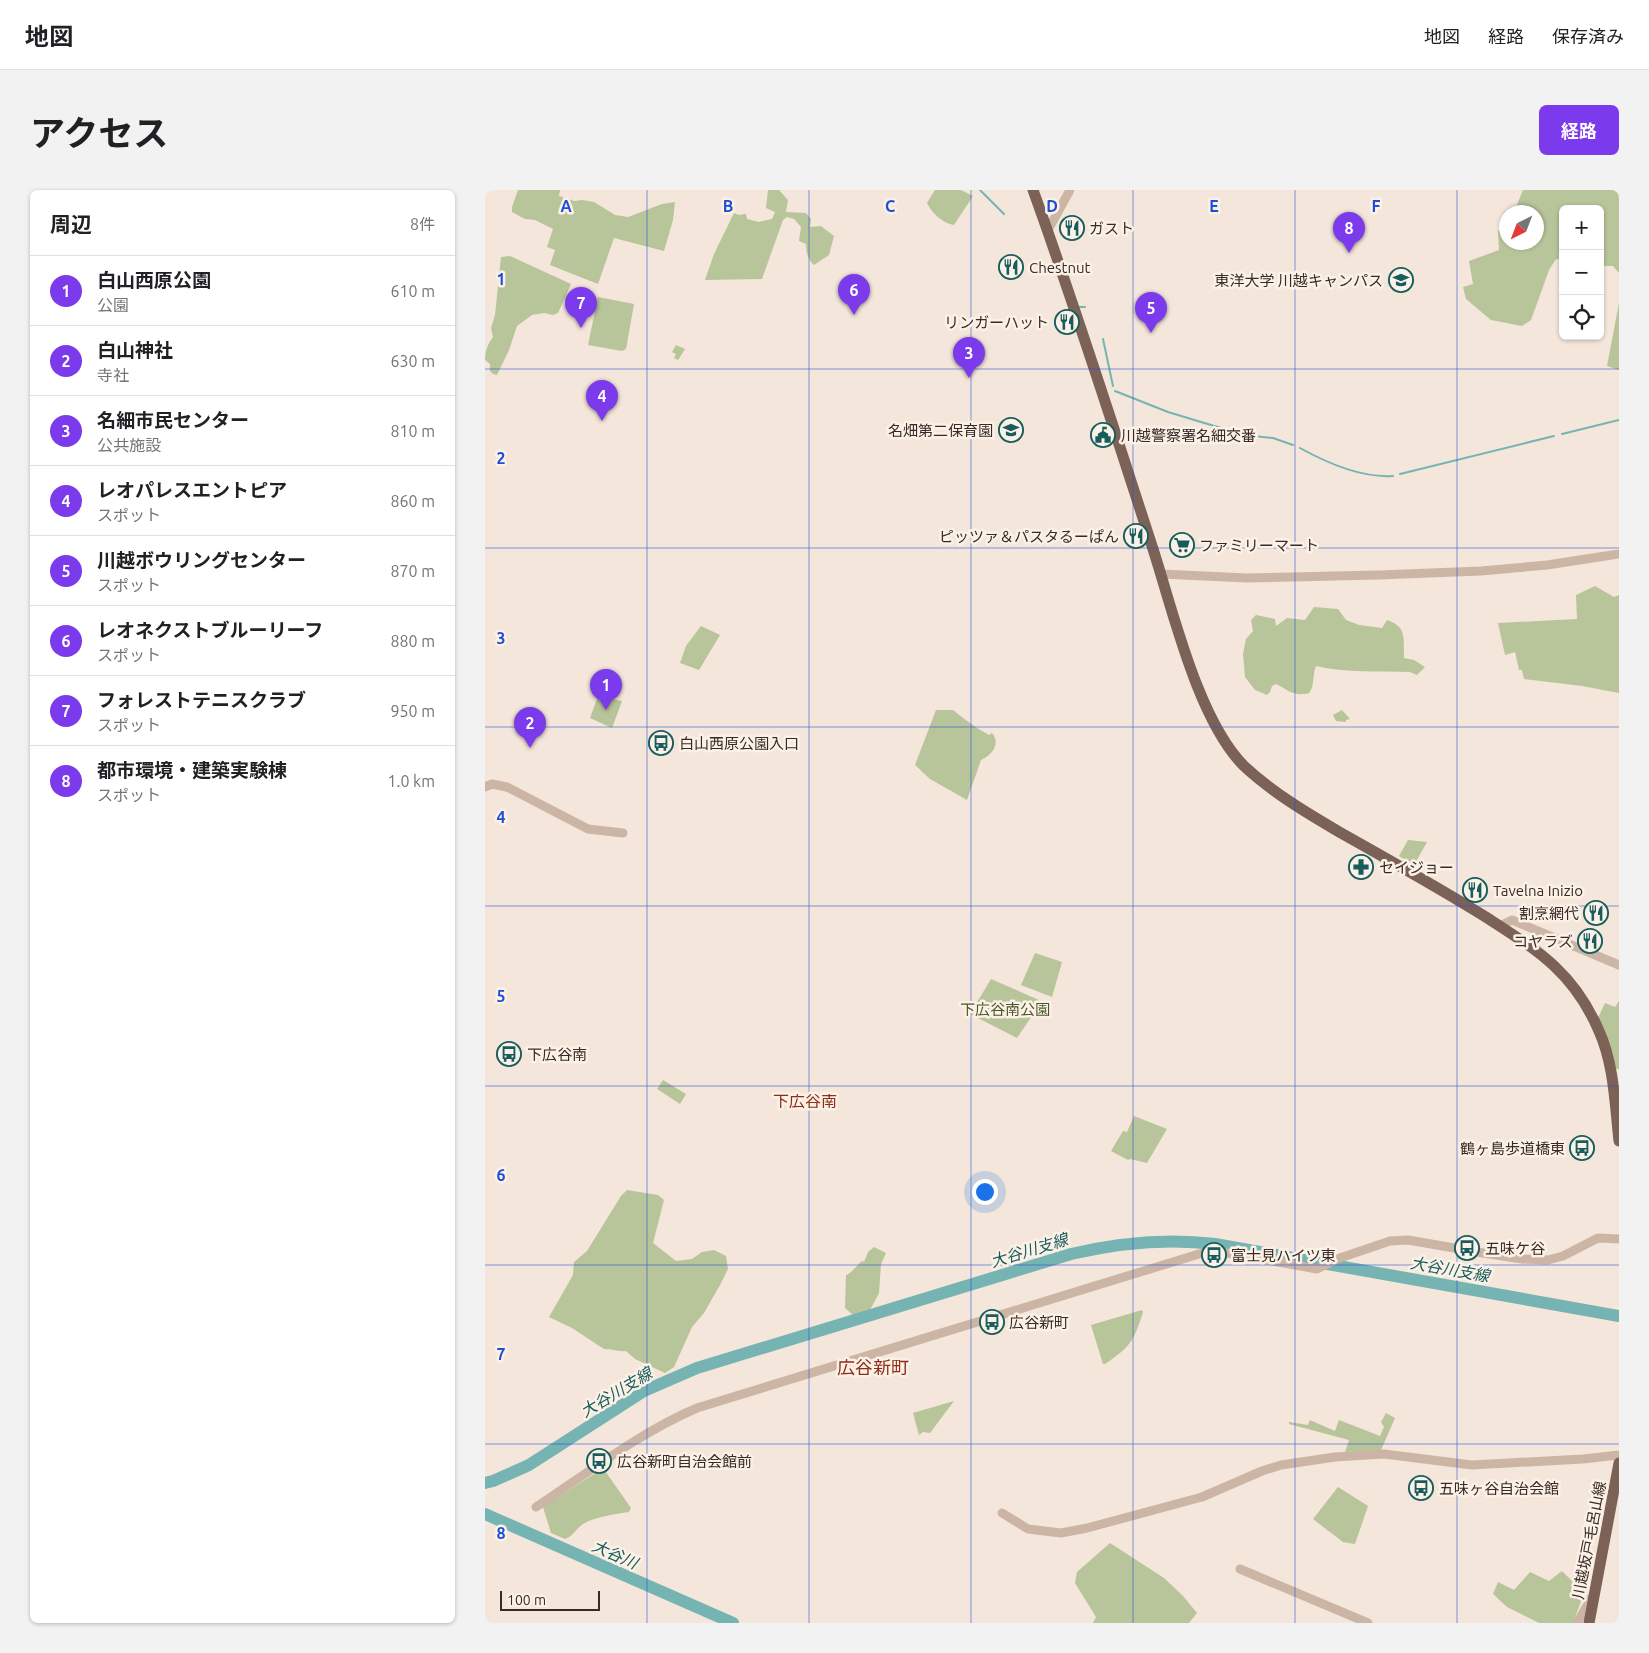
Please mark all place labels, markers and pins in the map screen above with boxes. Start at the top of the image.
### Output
pin: 8 [1333,212,1365,253]
restaurant icon: ガスト [1059,215,1085,241]
place label: ガスト [1089,220,1134,237]
restaurant icon: Chestnut [998,254,1024,280]
place label: Chestnut [1029,259,1091,276]
school or university icon: 東洋大学 川越キャンパス [1388,267,1414,293]
place label: 東洋大学 川越キャンパス [1215,272,1383,289]
pin: 6 [838,274,870,315]
pin: 7 [565,287,597,328]
pin: 5 [1135,292,1167,333]
restaurant icon: リンガーハット [1054,309,1080,335]
place label: リンガーハット [944,314,1049,331]
pin: 3 [953,337,985,378]
pin: 4 [586,380,618,421]
school or university icon: 名畑第二保育園 [998,417,1024,443]
place label: 名畑第二保育園 [888,422,993,439]
public building icon: 川越警察署名細交番 [1090,422,1116,448]
place label: 川越警察署名細交番 [1121,427,1256,444]
restaurant icon: ピッツァ＆パスタるーぱん [1123,523,1149,549]
place label: ピッツァ＆パスタるーぱん [939,528,1119,545]
supermarket icon: ファミリーマート [1169,532,1195,558]
place label: ファミリーマート [1199,537,1319,554]
pin: 1 [590,669,622,710]
pin: 2 [514,707,546,748]
bus stop icon: 白山西原公園入口 [648,730,674,756]
place label: 白山西原公園入口 [679,735,799,752]
pharmacy icon: セイジョー [1348,854,1374,880]
place label: セイジョー [1379,859,1454,876]
restaurant icon: Tavelna Inizio [1462,877,1488,903]
place label: Tavelna Inizio [1493,882,1583,899]
restaurant icon: 割烹網代 [1583,900,1609,926]
place label: 割烹網代 [1519,905,1579,922]
restaurant icon: コヤラズ [1577,928,1603,954]
place label: コヤラズ [1513,933,1573,950]
bus stop icon: 下広谷南 [496,1041,522,1067]
place label: 下広谷南 [527,1046,587,1063]
bus stop icon: 鶴ヶ島歩道橋東 [1569,1135,1595,1161]
place label: 鶴ヶ島歩道橋東 [1460,1140,1565,1157]
bus stop icon: 五味ケ谷 [1454,1235,1480,1261]
place label: 五味ケ谷 [1485,1240,1545,1257]
bus stop icon: 富士見ハイツ東 [1201,1242,1227,1268]
place label: 富士見ハイツ東 [1231,1247,1336,1264]
bus stop icon: 広谷新町 [979,1309,1005,1335]
place label: 広谷新町 [1009,1314,1069,1331]
bus stop icon: 広谷新町自治会館前 [586,1448,612,1474]
place label: 広谷新町自治会館前 [617,1453,752,1470]
bus stop icon: 五味ヶ谷自治会館 [1408,1475,1434,1501]
place label: 五味ヶ谷自治会館 [1439,1480,1559,1497]

